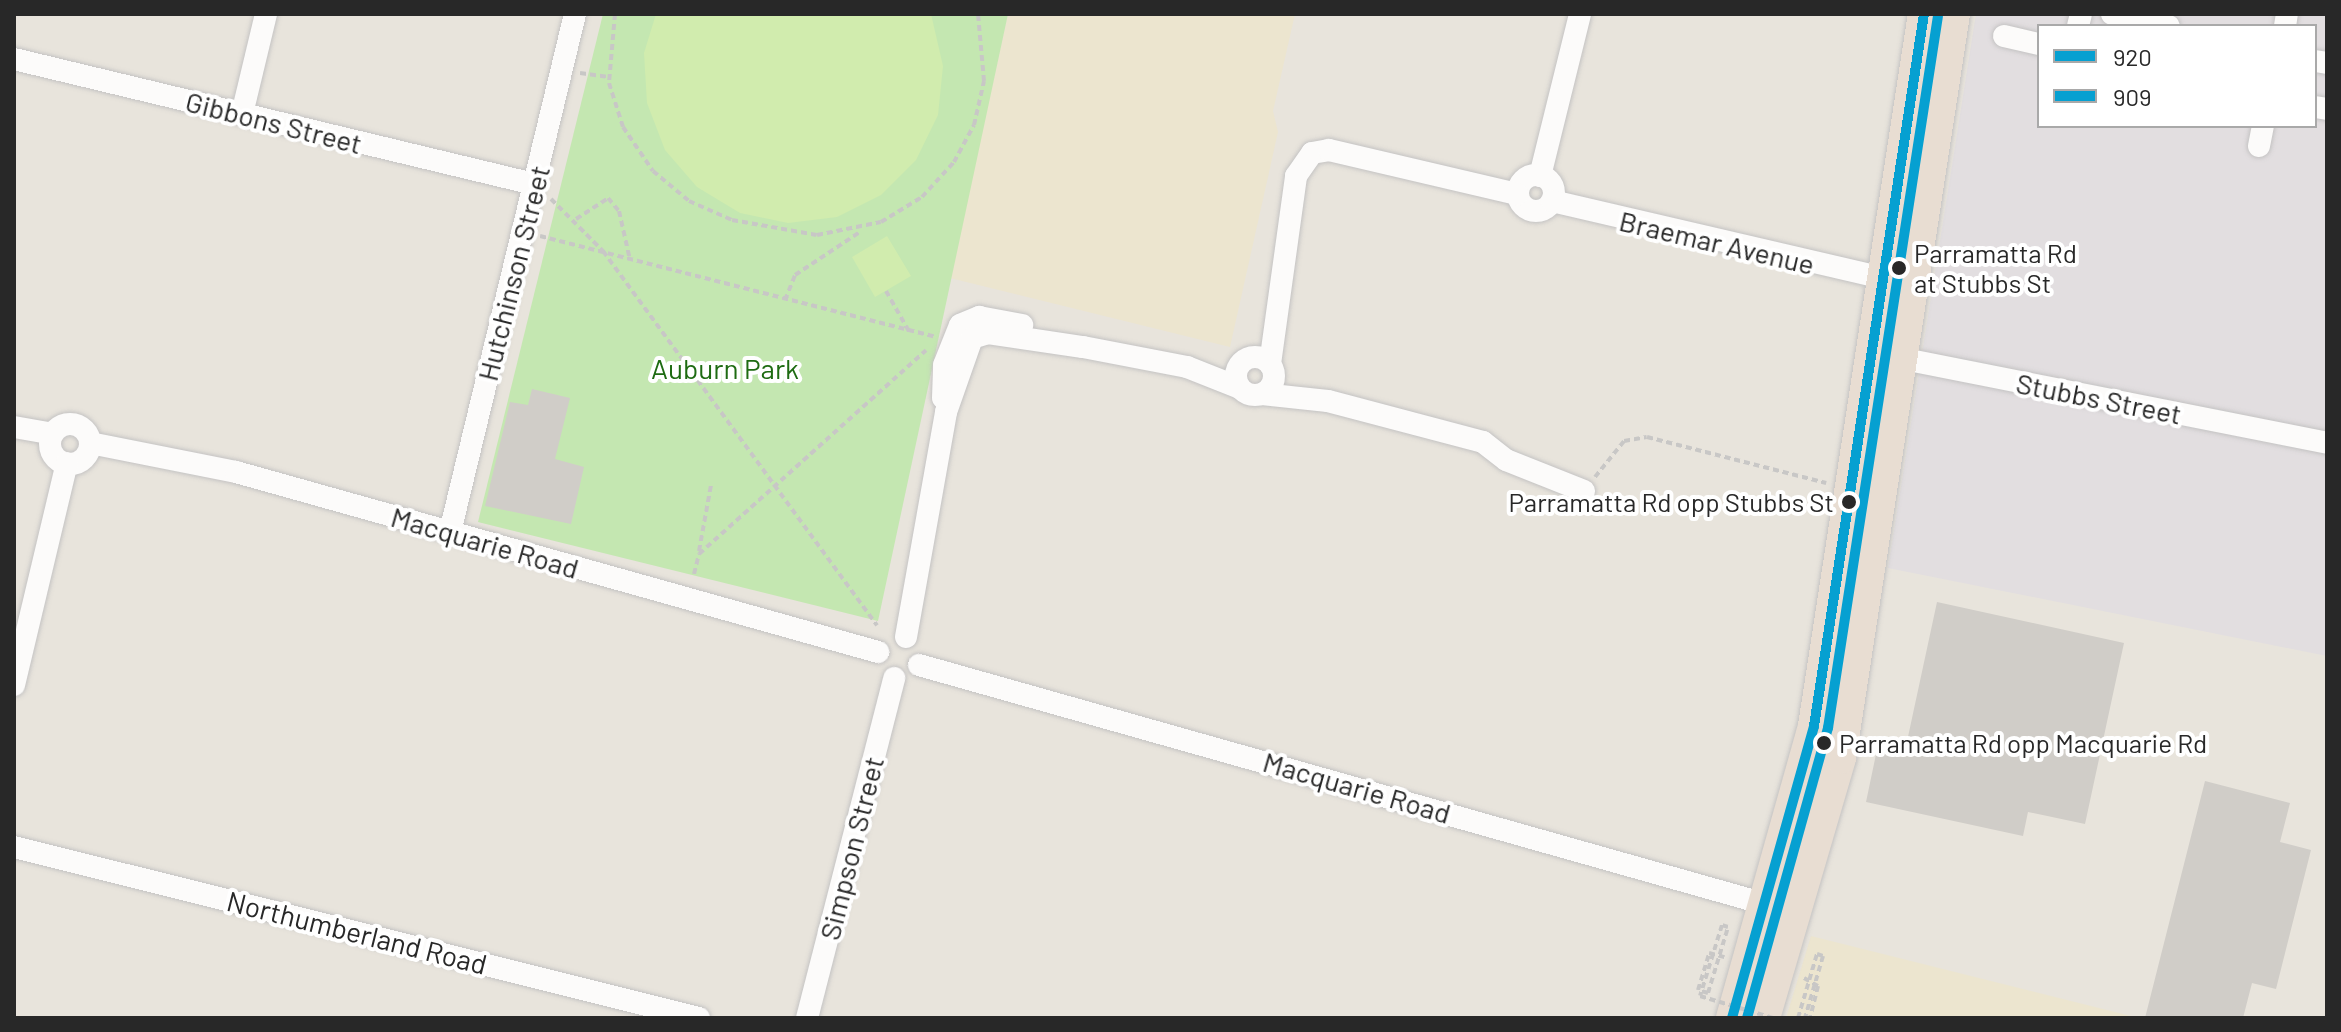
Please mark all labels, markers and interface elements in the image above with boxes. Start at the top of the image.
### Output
legend [2037,24,2317,128]
text: 920 [2113,42,2152,71]
text: 909 [2113,82,2152,111]
street label: Gibbons Street [182,84,366,160]
street label: Hutchinson Street [470,162,556,384]
street label: Braemar Avenue [1616,203,1818,281]
place label: Parramatta Rd at Stubbs St [1914,237,2077,298]
marker: Parramatta Rd at Stubbs St [1891,260,1907,276]
park label: Auburn Park [651,351,799,385]
street label: Stubbs Street [2014,366,2184,430]
place label: Parramatta Rd opp Stubbs St [1509,486,1834,518]
marker: Parramatta Rd opp Stubbs St [1841,494,1857,510]
street label: Macquarie Road [387,499,583,585]
place label: Parramatta Rd opp Macquarie Rd [1839,727,2207,759]
marker: Parramatta Rd opp Macquarie Rd [1816,735,1832,751]
street label: Macquarie Road [1259,744,1455,830]
street label: Simpson Street [812,753,890,943]
street label: Northumberland Road [223,883,491,981]

